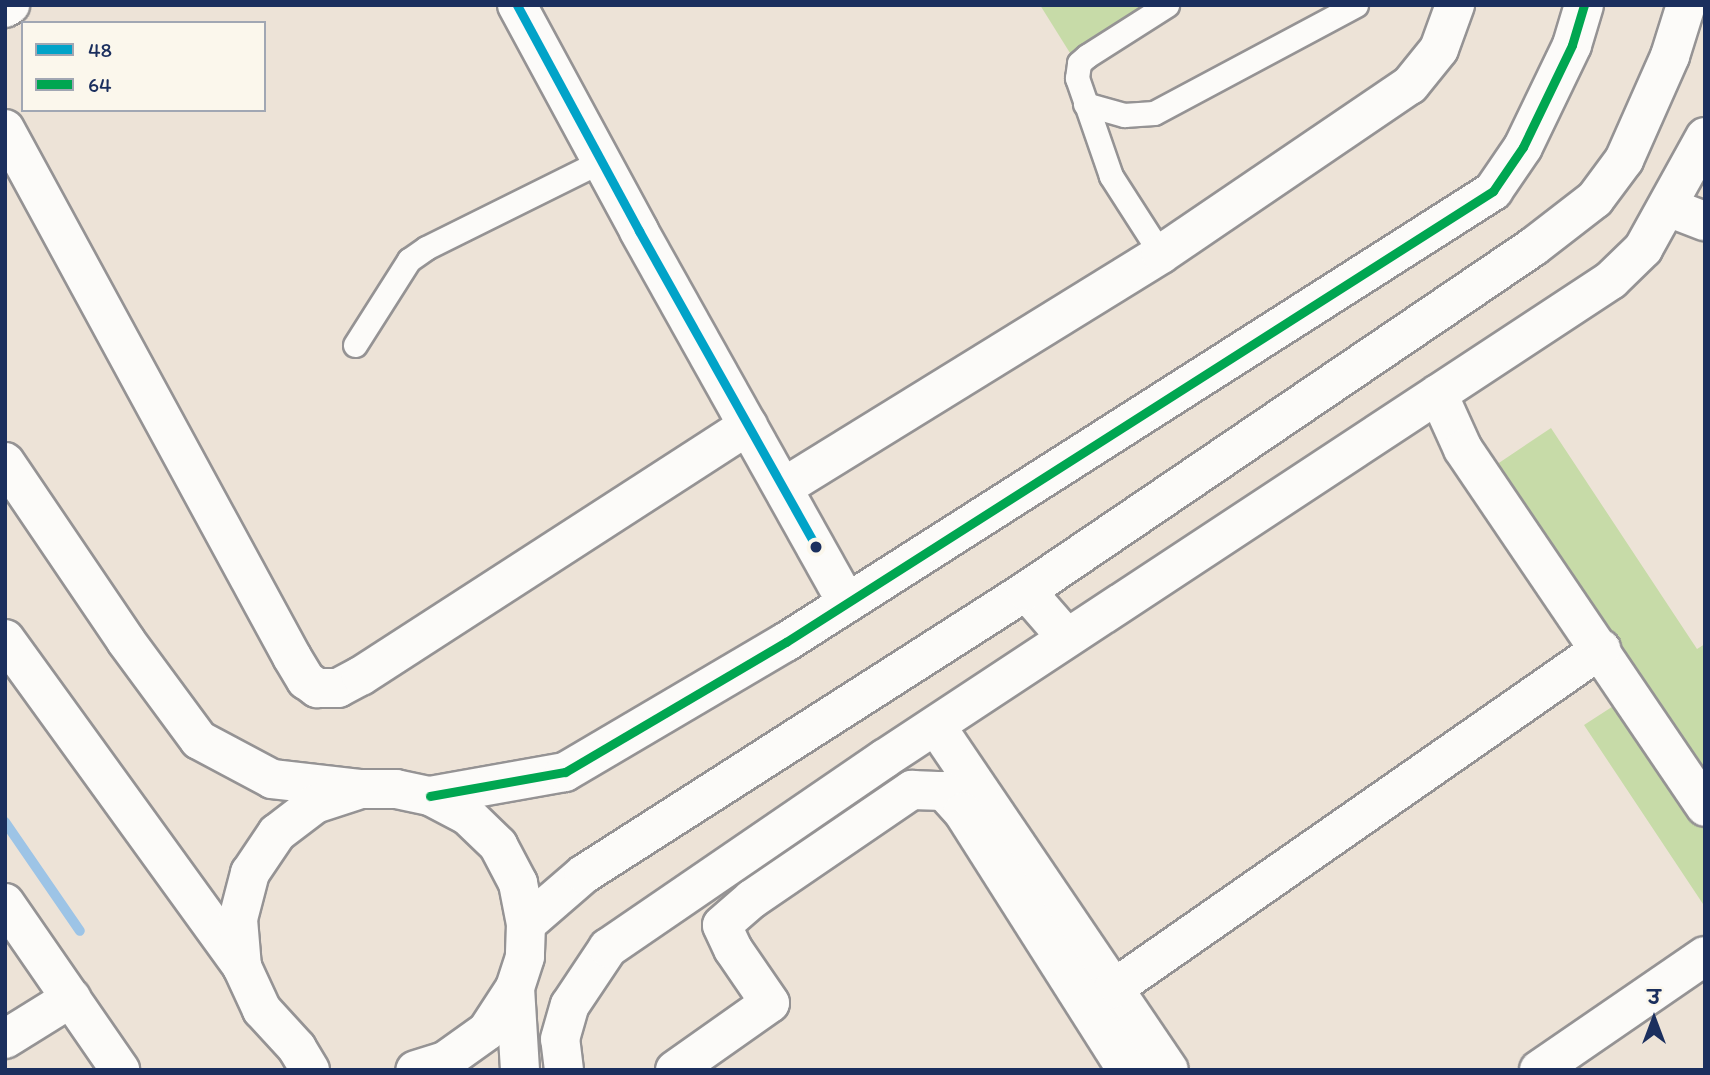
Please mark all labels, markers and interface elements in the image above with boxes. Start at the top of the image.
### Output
legend [21,21,266,112]
text: 48 [88,37,112,62]
text: 64 [88,72,112,97]
unlabelled marker [809,540,823,554]
north arrow [1619,984,1689,1054]
text: उ [1648,986,1660,1009]

